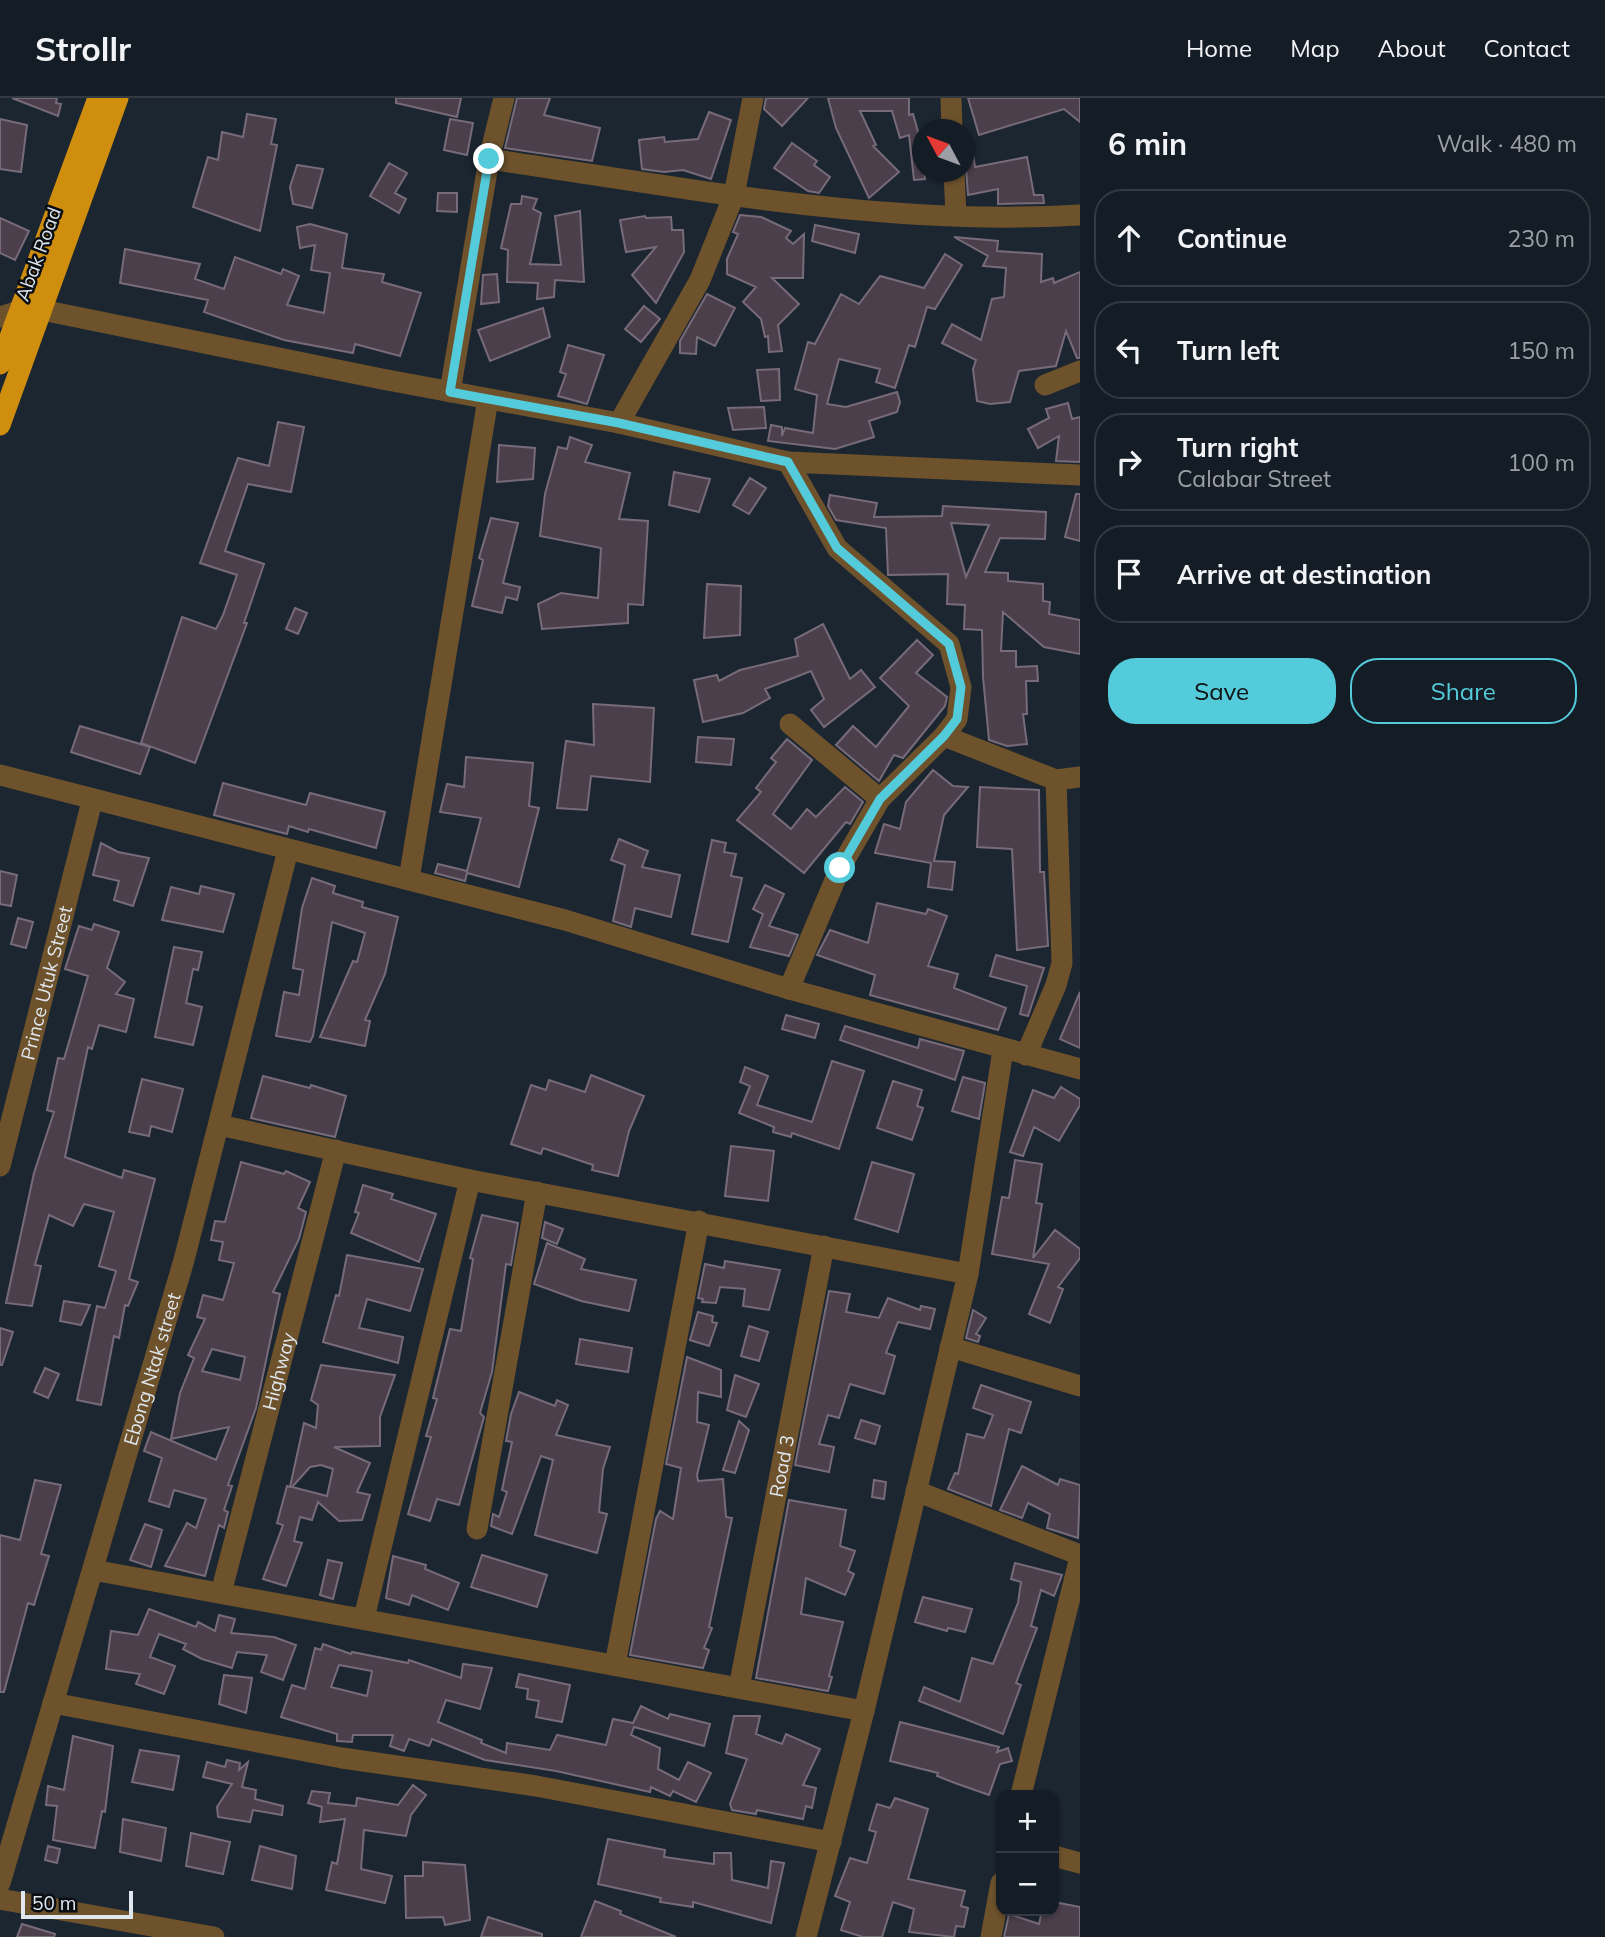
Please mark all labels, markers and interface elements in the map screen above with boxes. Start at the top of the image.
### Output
text: Strollr [35,28,131,69]
text: Home [1186,33,1252,63]
text: Map [1290,33,1340,63]
text: About [1378,33,1446,63]
text: Contact [1484,33,1570,63]
north arrow [912,119,975,182]
text: 6 min [1108,125,1187,163]
text: Walk · 480 m [1437,129,1577,158]
route end [473,143,504,174]
street label: Abak Road [10,204,66,304]
icon: ahead [1110,219,1148,257]
text: Continue [1177,222,1287,255]
text: 230 m [1507,224,1575,253]
icon: left [1110,331,1148,369]
text: Turn left [1177,334,1279,367]
text: 150 m [1507,336,1575,365]
text: Turn right [1177,431,1298,464]
icon: right [1110,443,1148,481]
text: 100 m [1507,448,1575,477]
text: Calabar Street [1177,464,1331,493]
icon: arrive [1110,555,1148,593]
text: Arrive at destination [1177,558,1432,591]
button: Save [1108,658,1336,724]
button: Share [1350,658,1577,724]
route start [824,852,855,883]
street label: Prince Utuk Street [15,903,77,1062]
street label: Ebong Ntak street [118,1289,186,1448]
street label: Highway [257,1330,300,1413]
street label: Road 3 [764,1433,799,1499]
map controls [996,1790,1059,1916]
button: + [996,1790,1059,1853]
button: − [996,1853,1059,1916]
scale bar [21,1888,133,1920]
text: 50 m [32,1891,76,1915]

